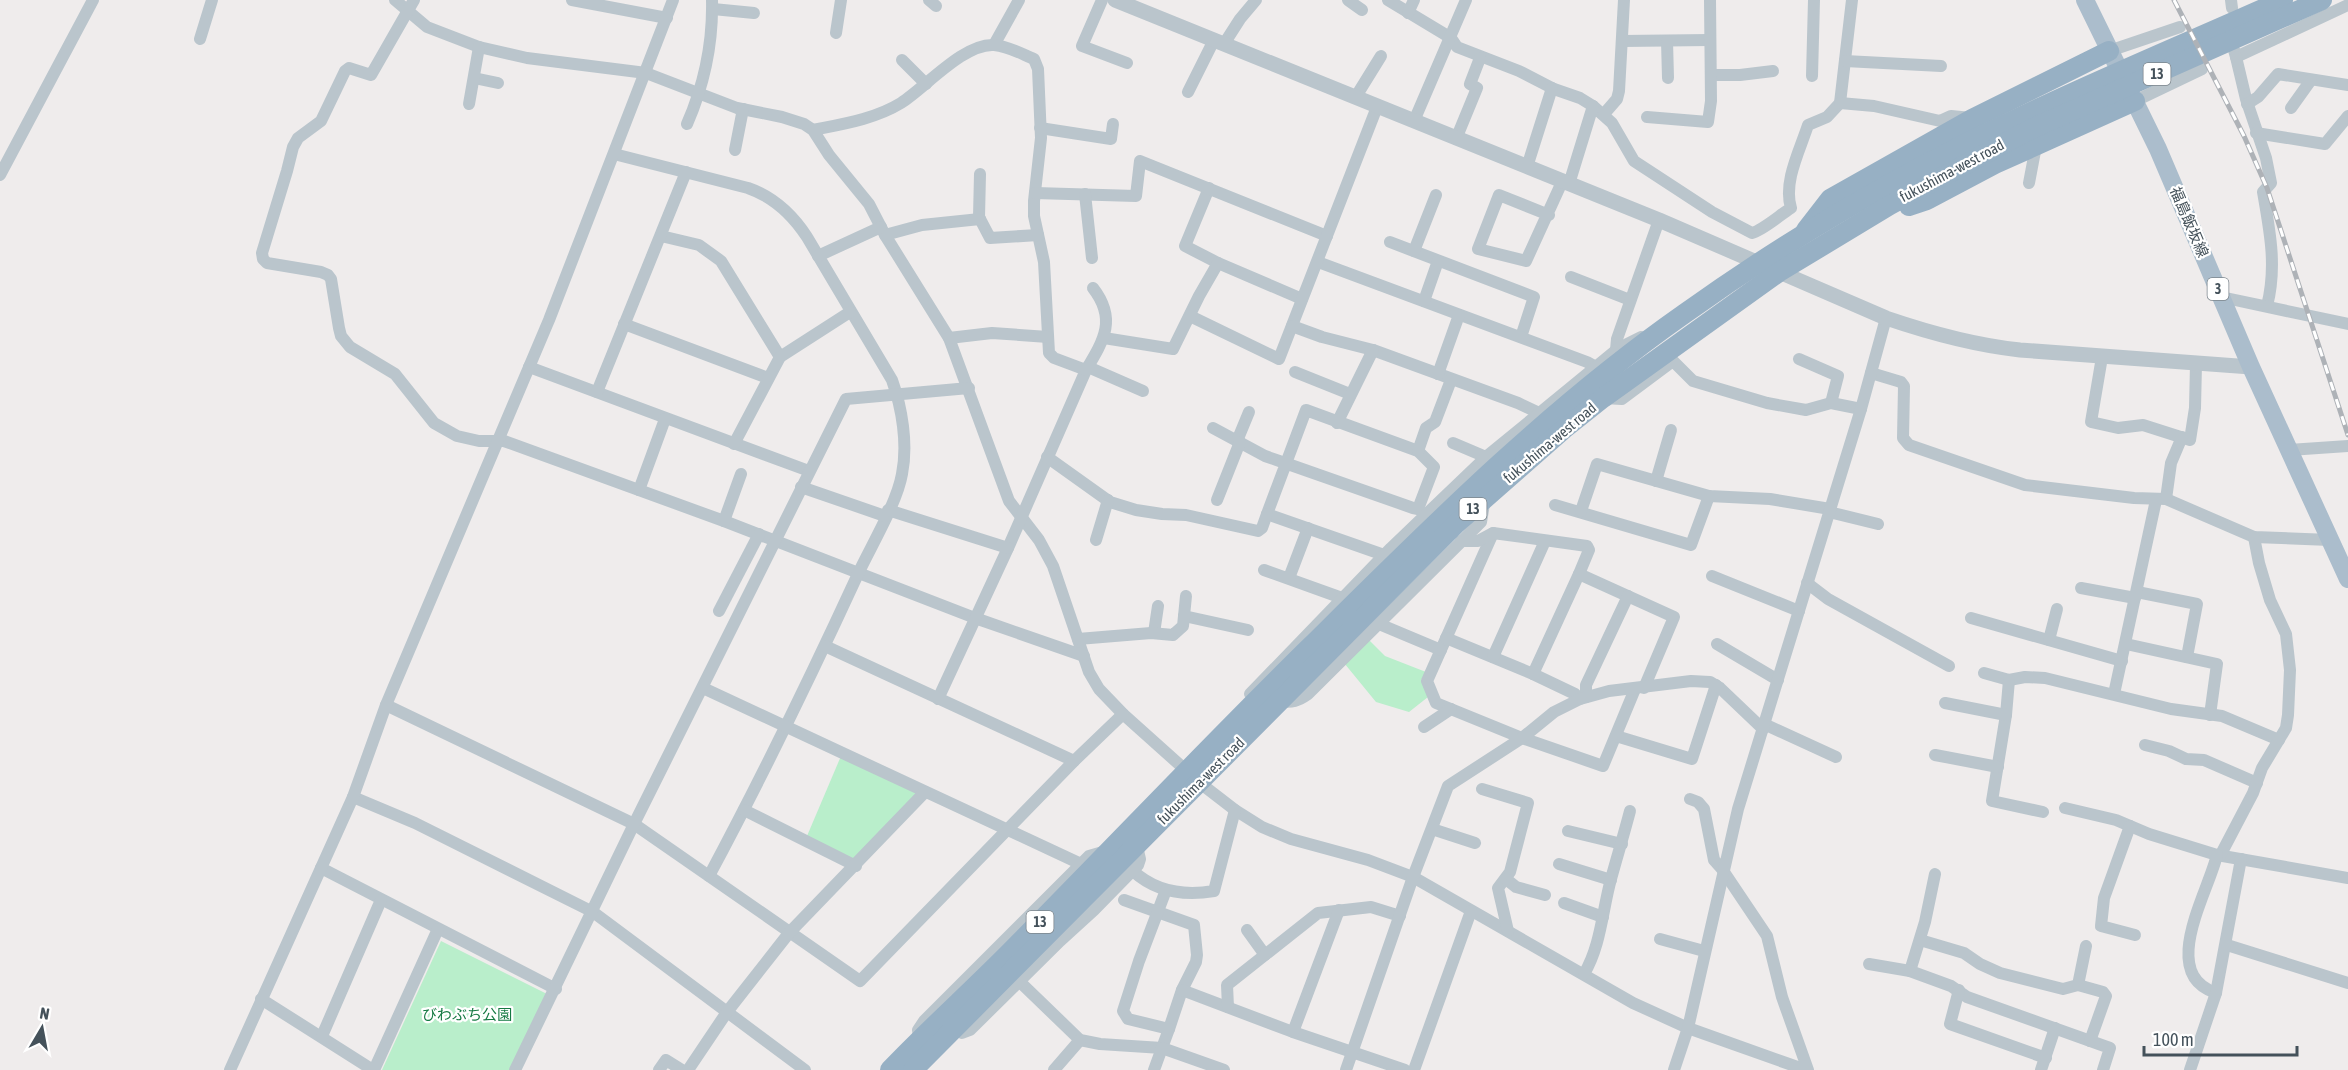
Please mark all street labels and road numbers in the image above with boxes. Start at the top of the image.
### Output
road number: 13 [2144,63,2170,85]
street label: fukushima-west road [1897,136,2007,205]
street label: 福島飯坂線 [2167,184,2212,260]
road number: 3 [2208,278,2228,300]
street label: fukushima-west road [1500,399,1599,486]
road number: 13 [1460,498,1486,520]
street label: fukushima-west road [1154,734,1248,828]
road number: 13 [1026,911,1054,933]

